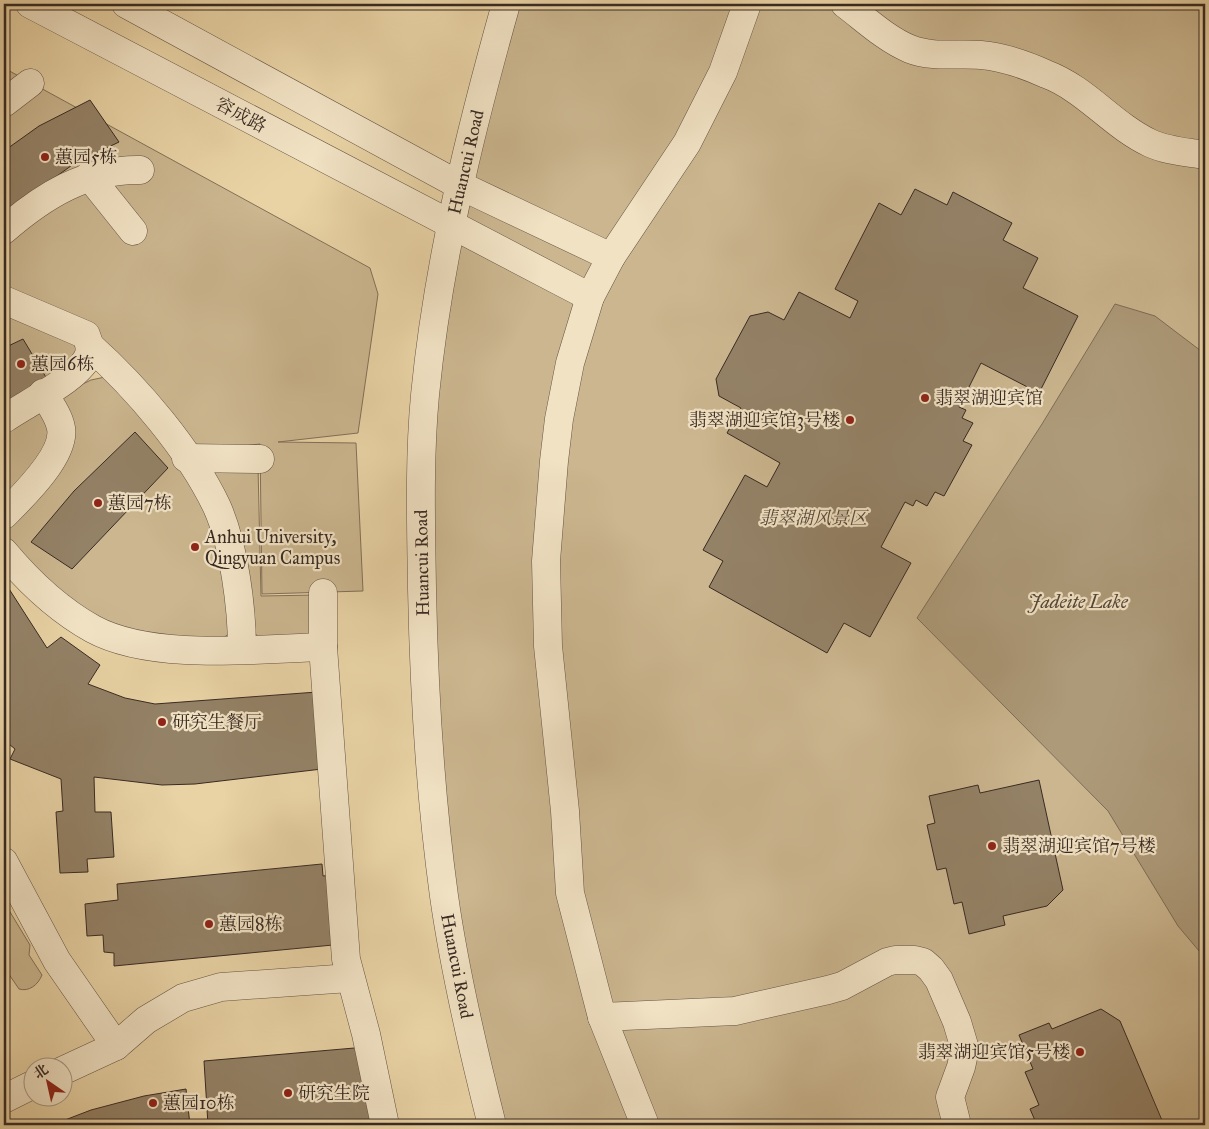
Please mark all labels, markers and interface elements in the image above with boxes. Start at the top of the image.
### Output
street label: 容成路 [212,93,270,137]
street label: Huancui Road [443,108,489,216]
place label: 蕙园5栋 [55,146,117,168]
marker: 蕙园5栋 [39,151,51,163]
place label: 蕙园6栋 [31,353,94,375]
marker: 蕙园6栋 [15,358,27,370]
place label: 翡翠湖迎宾馆 [935,387,1043,409]
marker: 翡翠湖迎宾馆 [919,392,931,404]
place label: 翡翠湖迎宾馆3号楼 [689,409,840,431]
marker: 翡翠湖迎宾馆3号楼 [844,414,856,426]
place label: 蕙园7栋 [108,492,172,514]
marker: 蕙园7栋 [92,497,104,509]
park label: 翡翠湖风景区 [759,507,869,529]
street label: Huancui Road [410,509,434,617]
place label: Anhui University, Qingyuan Campus [204,526,340,570]
marker: Anhui University, Qingyuan Campus [189,541,201,553]
water label: Jadeite Lake [1027,590,1129,613]
place label: 研究生餐厅 [172,711,262,733]
marker: 研究生餐厅 [156,716,168,728]
place label: 翡翠湖迎宾馆7号楼 [1002,835,1156,857]
marker: 翡翠湖迎宾馆7号楼 [986,840,998,852]
street label: Huancui Road [436,912,478,1020]
place label: 蕙园8栋 [219,913,283,935]
marker: 蕙园8栋 [203,918,215,930]
place label: 翡翠湖迎宾馆5号楼 [918,1041,1070,1063]
marker: 翡翠湖迎宾馆5号楼 [1074,1046,1086,1058]
north arrow [22,1056,72,1106]
text: 北 [30,1061,52,1083]
place label: 研究生院 [298,1082,370,1104]
marker: 研究生院 [282,1087,294,1099]
place label: 蕙园10栋 [163,1092,235,1114]
marker: 蕙园10栋 [147,1097,159,1109]

